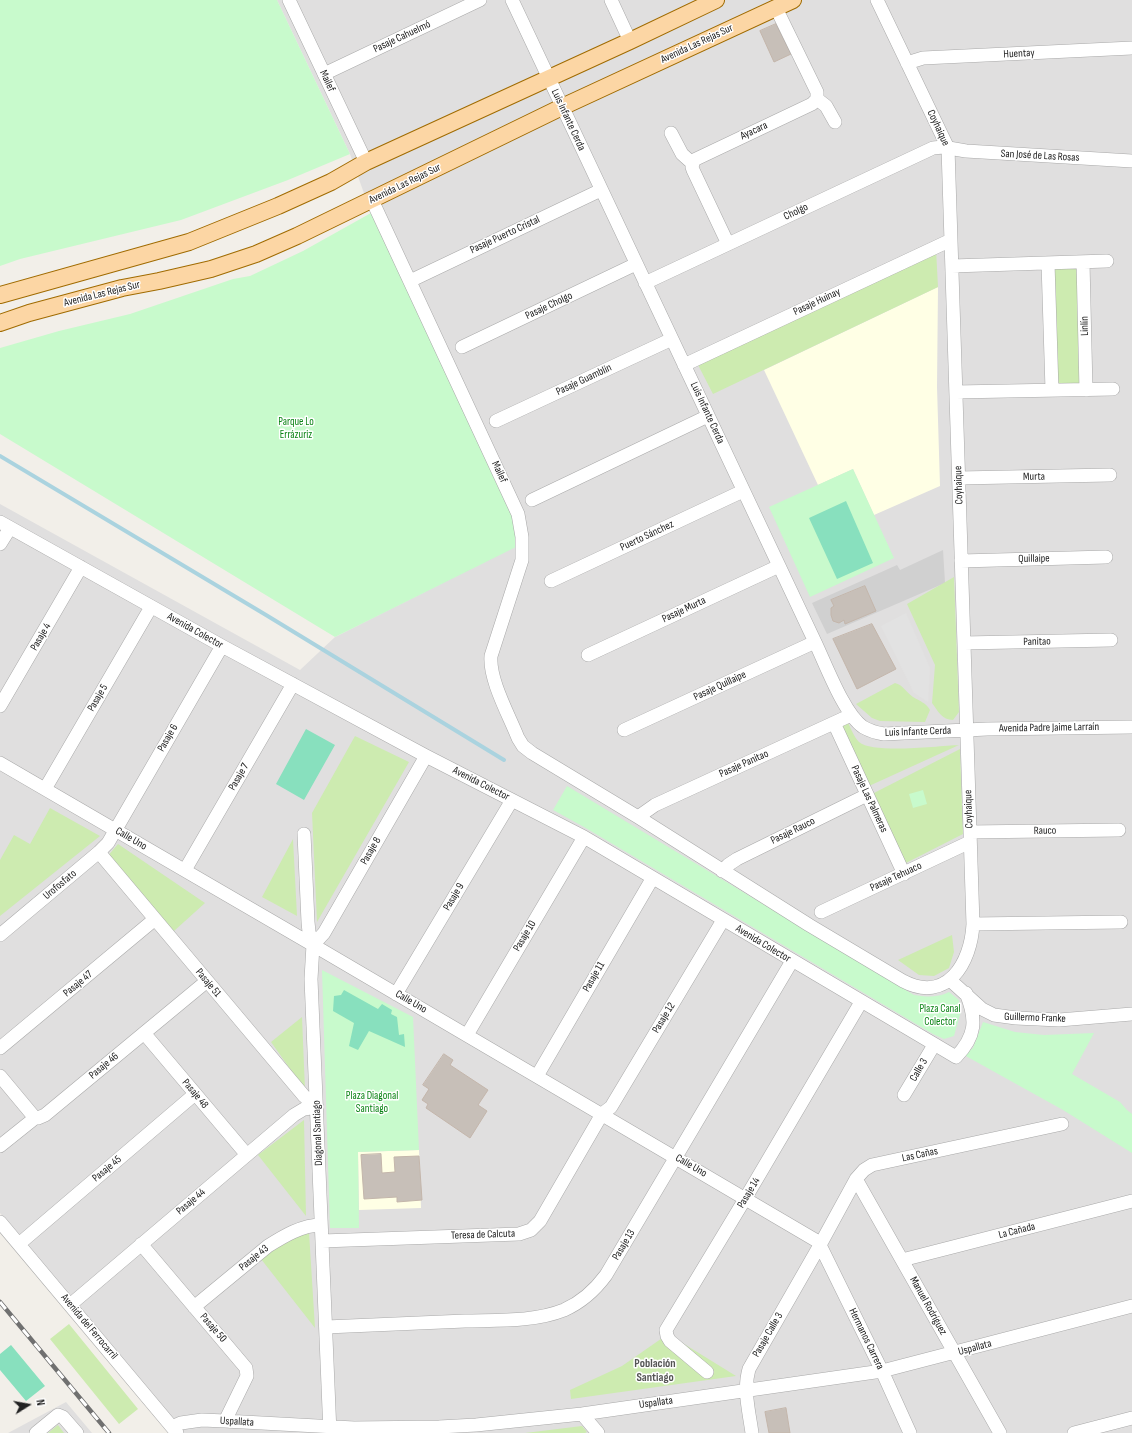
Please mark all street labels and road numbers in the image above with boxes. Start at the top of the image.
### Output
street label: Pasaje Cahuelmó [371,18,433,56]
street label: Avenida Las Rejas Sur [659,21,735,67]
street label: Huentay [1003,47,1035,61]
street label: Mailef [316,68,338,94]
street label: Luis Infante Cerda [548,87,588,153]
street label: Coyhaique [924,108,952,148]
street label: Ayacara [738,119,770,143]
street label: San José de Las Rosas [1000,147,1080,165]
street label: Avenida Las Rejas Sur [367,161,443,207]
street label: Cholgo [782,201,810,223]
street label: Pasaje Puerto Cristal [468,213,542,257]
street label: Avenida Las Rejas Sur [62,278,142,310]
street label: Pasaje Huinay [791,285,843,319]
street label: Pasaje Cholgo [523,289,575,323]
street label: Linlín [1078,316,1092,336]
street label: Pasaje Guamblin [554,361,614,399]
street label: Luis Infante Cerda [687,380,727,446]
street label: Mailef [488,459,510,485]
street label: Coyhaique [952,466,966,504]
street label: Murta [1023,470,1045,484]
street label: Puerto Sánchez [618,518,676,554]
street label: Quillaipe [1018,552,1050,566]
street label: Pasaje Murta [660,594,708,626]
street label: Avenida Colector [165,610,225,652]
street label: Pasaje 4 [28,621,54,653]
street label: Panitao [1023,635,1051,649]
street label: Pasaje Quillaipe [692,668,748,704]
street label: Pasaje 5 [85,682,111,714]
street label: Avenida Padre Jaime Larraín [999,721,1099,735]
street label: Pasaje 6 [155,722,181,754]
street label: Luis Infante Cerda [885,724,951,740]
street label: Pasaje Panitao [717,747,771,781]
street label: Pasaje 7 [226,761,252,793]
street label: Pasaje Las Palmeras [848,763,890,835]
street label: Avenida Colector [450,764,512,804]
street label: Coyhaique [962,790,976,828]
street label: Pasaje Rauco [769,815,817,847]
street label: Rauco [1034,824,1056,838]
street label: Calle Uno [113,825,149,853]
street label: Pasaje 8 [358,835,384,867]
street label: Pasaje Tehuaco [868,859,924,895]
street label: Urofosfato [41,867,79,903]
street label: Pasaje 9 [441,881,467,913]
street label: Pasaje 10 [511,918,539,954]
street label: Avenida Colector [733,922,793,966]
street label: Pasaje 11 [580,960,608,994]
street label: Pasaje 51 [192,966,224,1000]
street label: Pasaje 47 [61,968,95,1000]
street label: Calle Uno [393,988,429,1016]
street label: Pasaje 12 [650,1000,678,1036]
street label: Guillermo Franke [1004,1010,1066,1026]
street label: Pasaje 46 [87,1050,121,1082]
street label: Calle 3 [907,1056,931,1084]
street label: Pasaje 48 [179,1077,211,1111]
street label: Diagonal Santiago [310,1100,326,1166]
street label: Las Cañas [901,1145,939,1165]
street label: Calle Uno [673,1152,709,1180]
street label: Pasaje 45 [90,1153,124,1185]
street label: Pasaje 14 [735,1175,763,1211]
street label: Pasaje 44 [174,1186,208,1218]
street label: La Cañada [997,1220,1037,1242]
street label: Teresa de Calcuta [451,1227,515,1243]
street label: Pasaje 13 [610,1227,638,1263]
street label: Pasaje 43 [237,1242,271,1274]
street label: Manuel Rodríguez [906,1274,950,1338]
street label: Avenida del Ferrocarril [58,1292,120,1362]
street label: Hermanos Carrera [845,1306,887,1372]
street label: Pasaje Calle 3 [750,1310,786,1360]
street label: Pasaje 50 [197,1311,229,1345]
street label: Uspallata [957,1337,993,1359]
street label: Uspallata [638,1394,674,1412]
street label: Uspallata [220,1415,254,1429]

